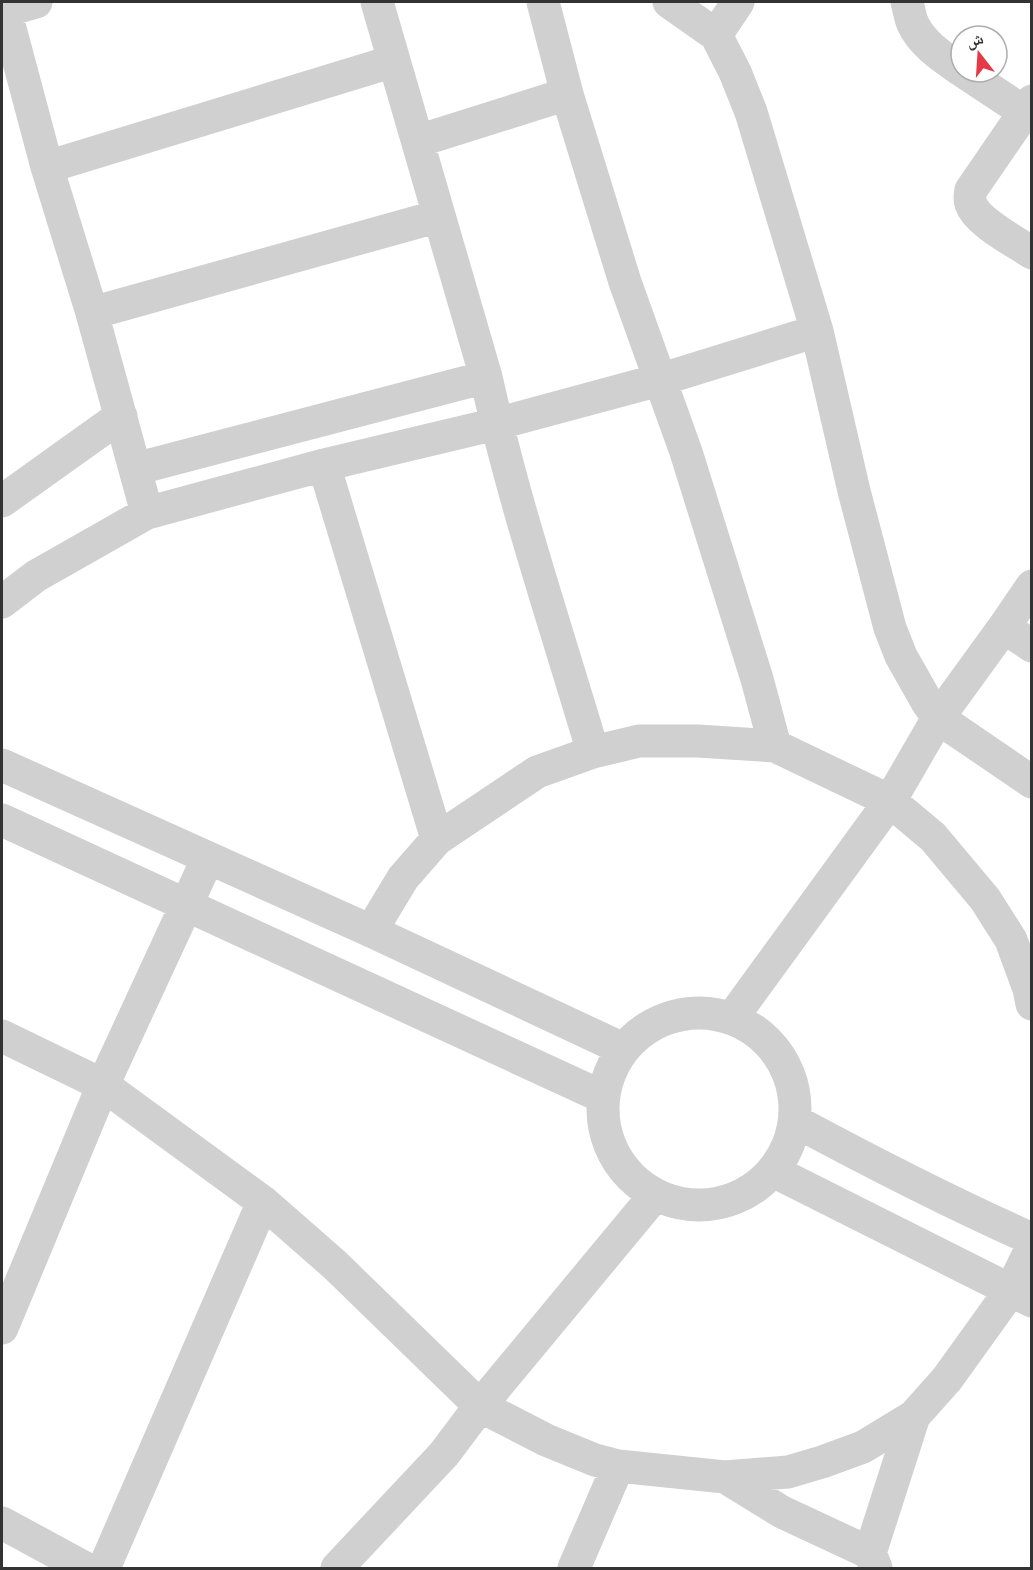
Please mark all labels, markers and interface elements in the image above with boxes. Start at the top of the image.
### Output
north arrow [949,24,1009,84]
text: ش [964,29,986,52]

